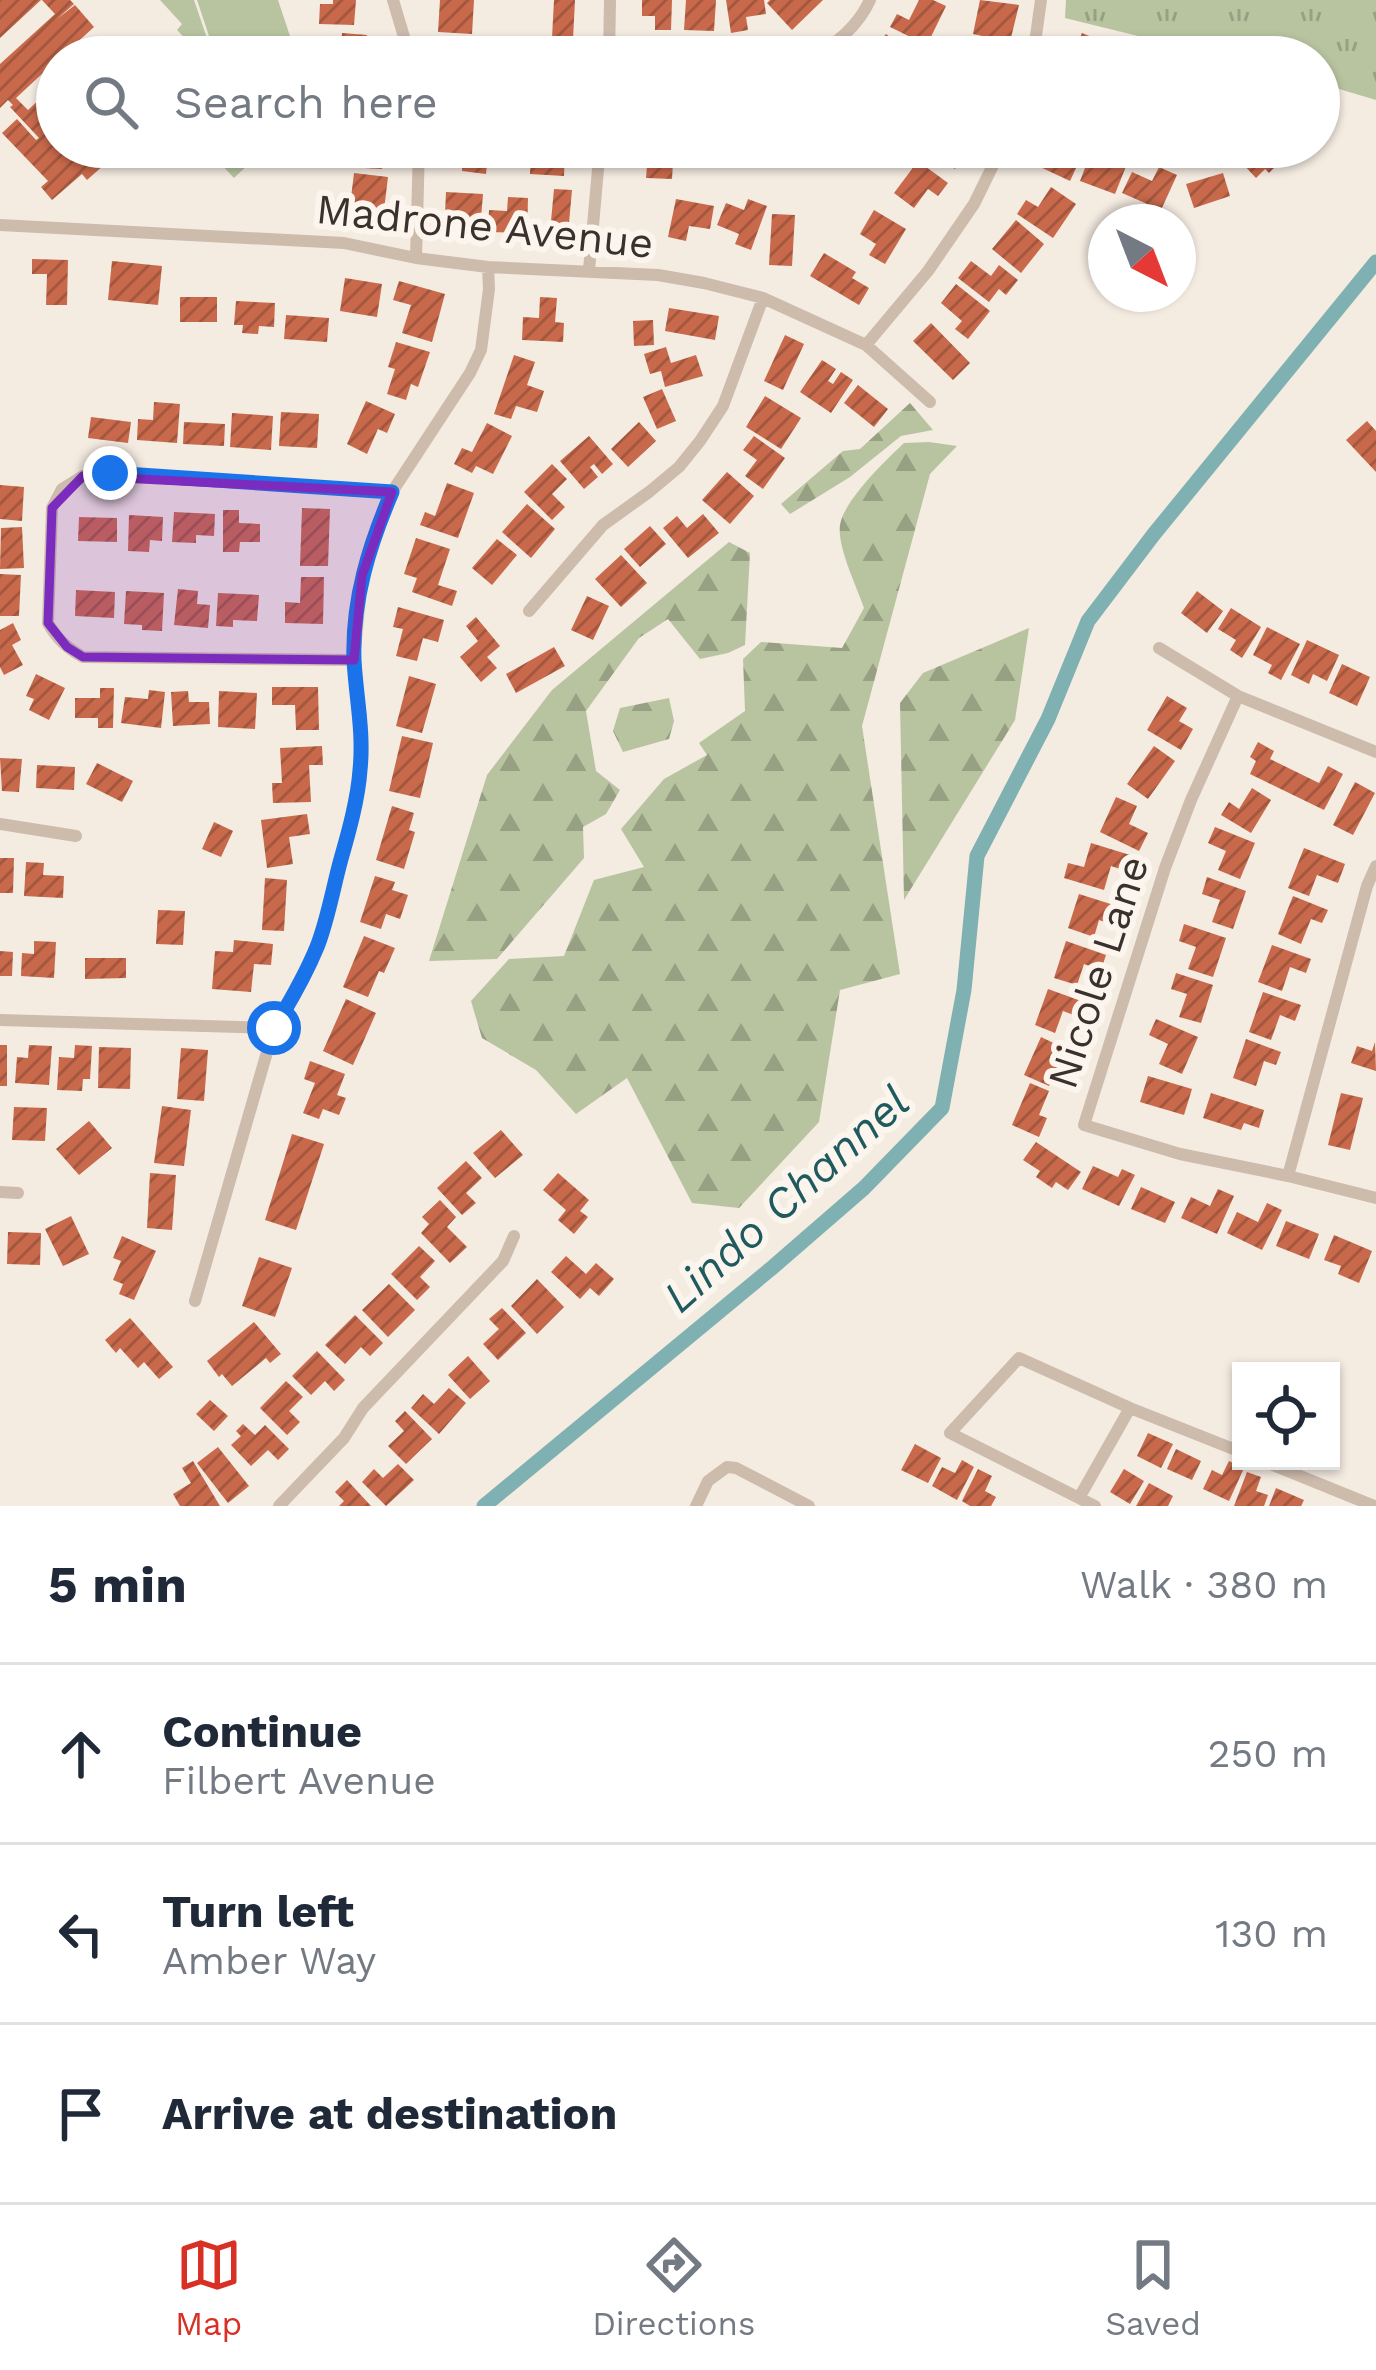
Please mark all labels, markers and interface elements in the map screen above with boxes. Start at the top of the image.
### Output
search box [36,36,1340,168]
icon: search [78,69,144,135]
text: Search here [174,76,438,129]
street label: Madrone Avenue [314,184,656,268]
north arrow [1088,204,1196,312]
route end [83,446,137,500]
street label: Nicole Lane [1037,850,1159,1094]
route start [247,1001,301,1055]
water label: Lindo Channel [652,1075,920,1323]
map controls [1232,1362,1340,1470]
button: locate [1232,1362,1340,1470]
text: 5 min [48,1555,187,1614]
text: Walk · 380 m [1080,1562,1328,1607]
text: Continue [162,1705,362,1758]
icon: ahead [48,1721,114,1787]
text: 250 m [1208,1731,1328,1776]
text: Filbert Avenue [162,1758,436,1803]
text: Turn left [162,1885,354,1938]
icon: left [48,1901,114,1967]
text: 130 m [1215,1911,1328,1956]
text: Amber Way [162,1938,376,1983]
icon: arrive [48,2081,114,2147]
text: Arrive at destination [162,2087,617,2140]
tab: Map [175,2232,242,2343]
tab: Directions [592,2232,755,2343]
tab: Saved [1105,2232,1201,2343]

